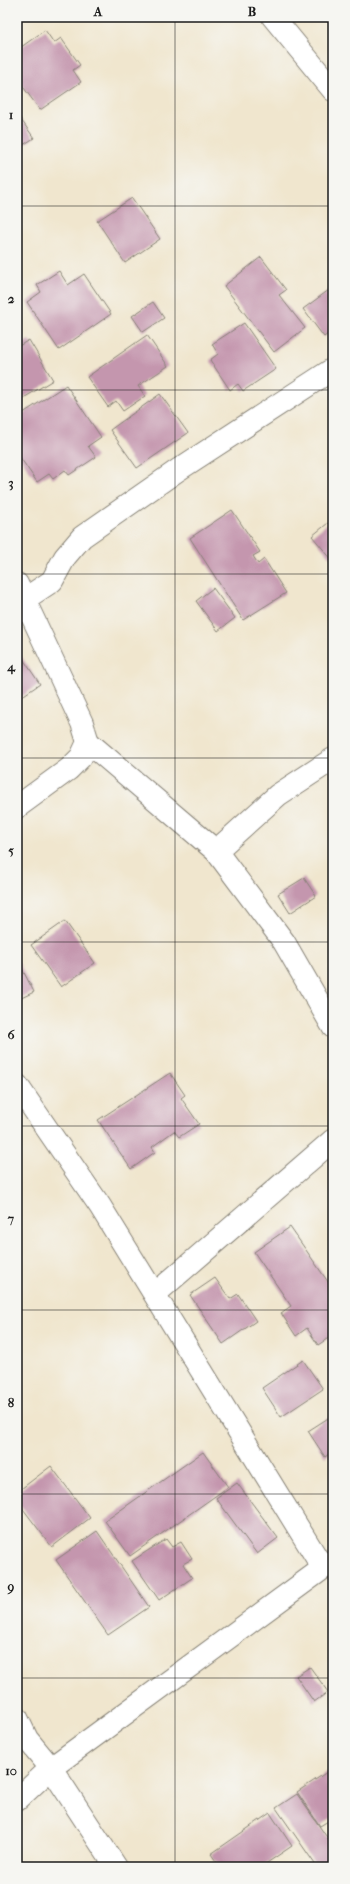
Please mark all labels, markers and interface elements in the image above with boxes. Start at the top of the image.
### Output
text: A [93,4,103,19]
text: B [248,4,257,19]
text: 1 [9,107,14,122]
text: 2 [8,291,15,306]
text: 3 [8,475,14,491]
text: 4 [6,659,16,675]
text: 5 [8,843,14,858]
text: 6 [7,1027,15,1042]
text: 7 [7,1211,15,1226]
text: 8 [8,1395,15,1410]
text: 9 [7,1579,15,1595]
text: 10 [5,1763,17,1778]

